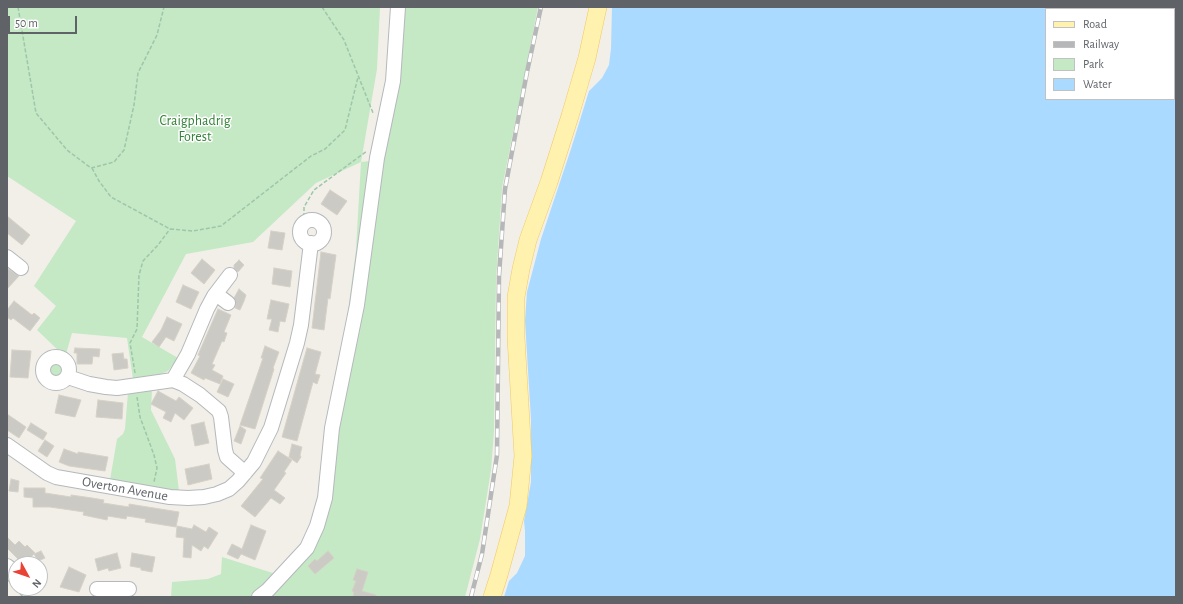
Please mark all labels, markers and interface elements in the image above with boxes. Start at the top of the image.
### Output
scale bar [10,8,79,34]
legend [1045,8,1175,100]
text: 50 m [15,17,38,29]
text: Road [1083,18,1107,30]
text: Railway [1083,38,1119,50]
text: Park [1083,58,1104,70]
text: Water [1083,78,1112,90]
park label: Craigphadrig Forest [160,113,230,146]
street label: Overton Avenue [81,473,169,505]
north arrow [8,556,48,596]
text: N [30,577,43,590]

